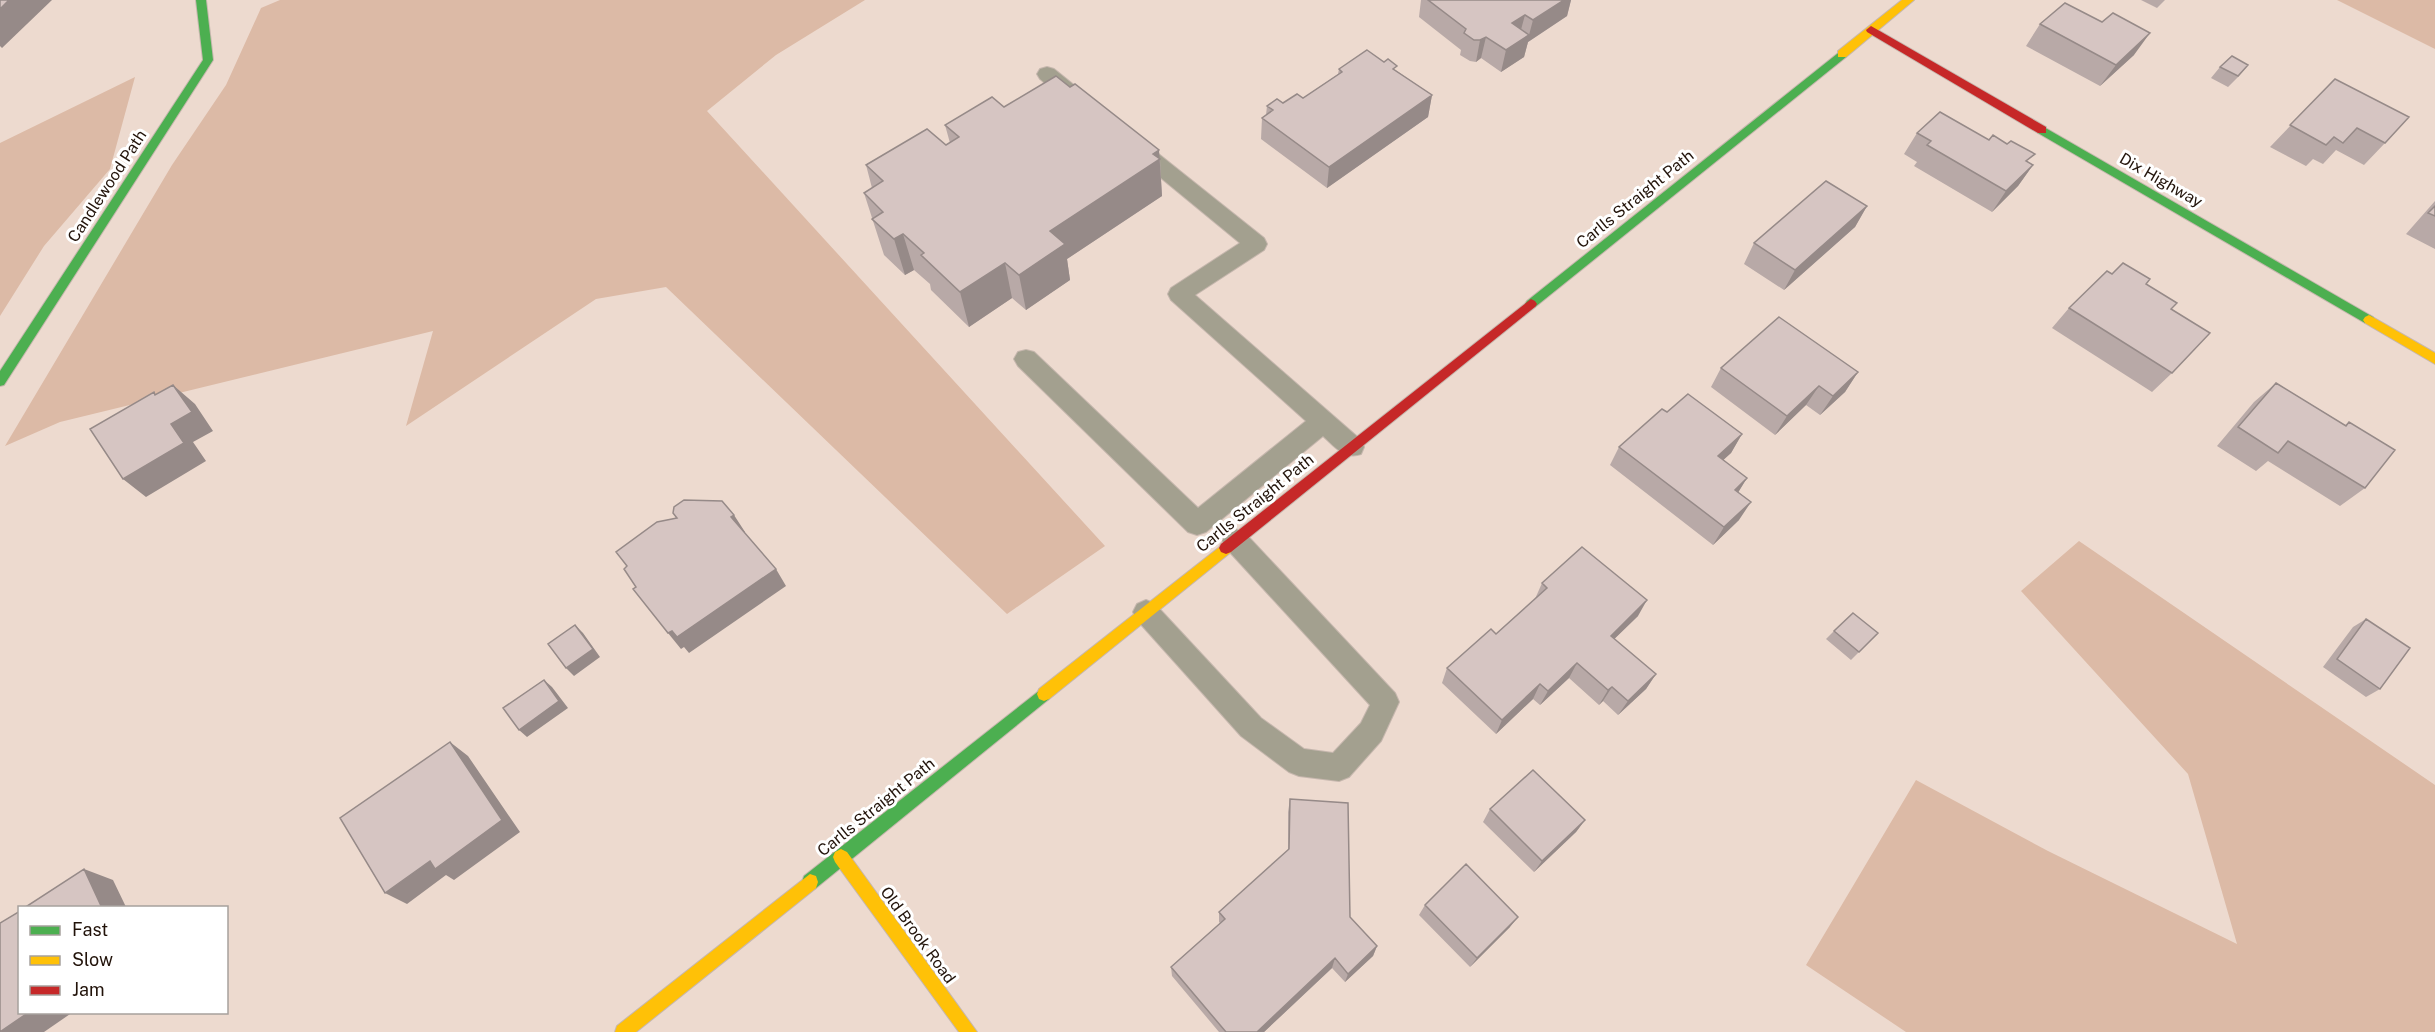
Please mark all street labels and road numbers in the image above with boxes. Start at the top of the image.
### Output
street label: Candlewood Path [64,126,150,246]
street label: Carlls Straight Path [1572,146,1698,252]
street label: Dix Highway [2116,149,2206,212]
street label: Carlls Straight Path [1192,450,1318,556]
street label: Carlls Straight Path [813,754,939,860]
street label: Old Brook Road [876,883,960,987]

